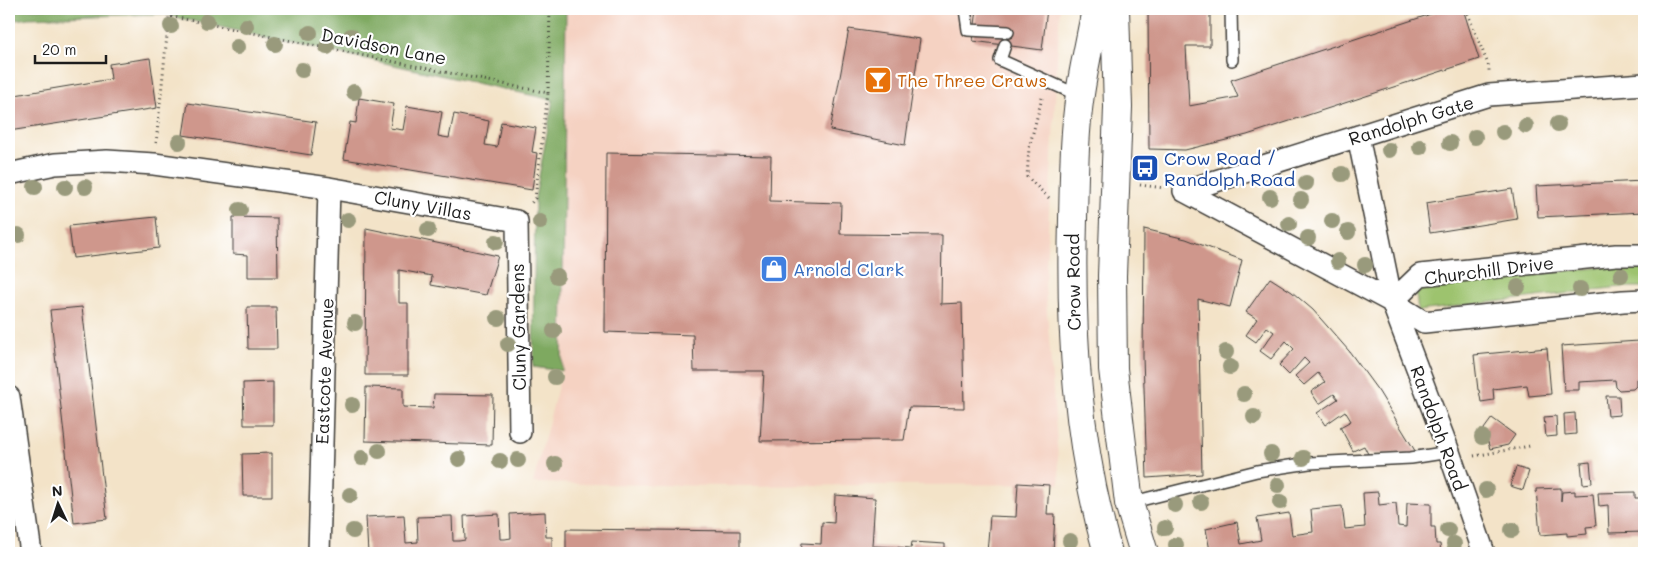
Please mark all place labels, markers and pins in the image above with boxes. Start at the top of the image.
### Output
bar icon: The Three Craws [863,65,893,95]
place label: The Three Craws [897,68,1047,92]
place label: Crow Road / Randolph Road [1164,146,1295,191]
bus stop icon: Crow Road / Randolph Road [1130,153,1160,183]
shop icon: Arnold Clark [759,254,789,284]
place label: Arnold Clark [793,257,904,281]

